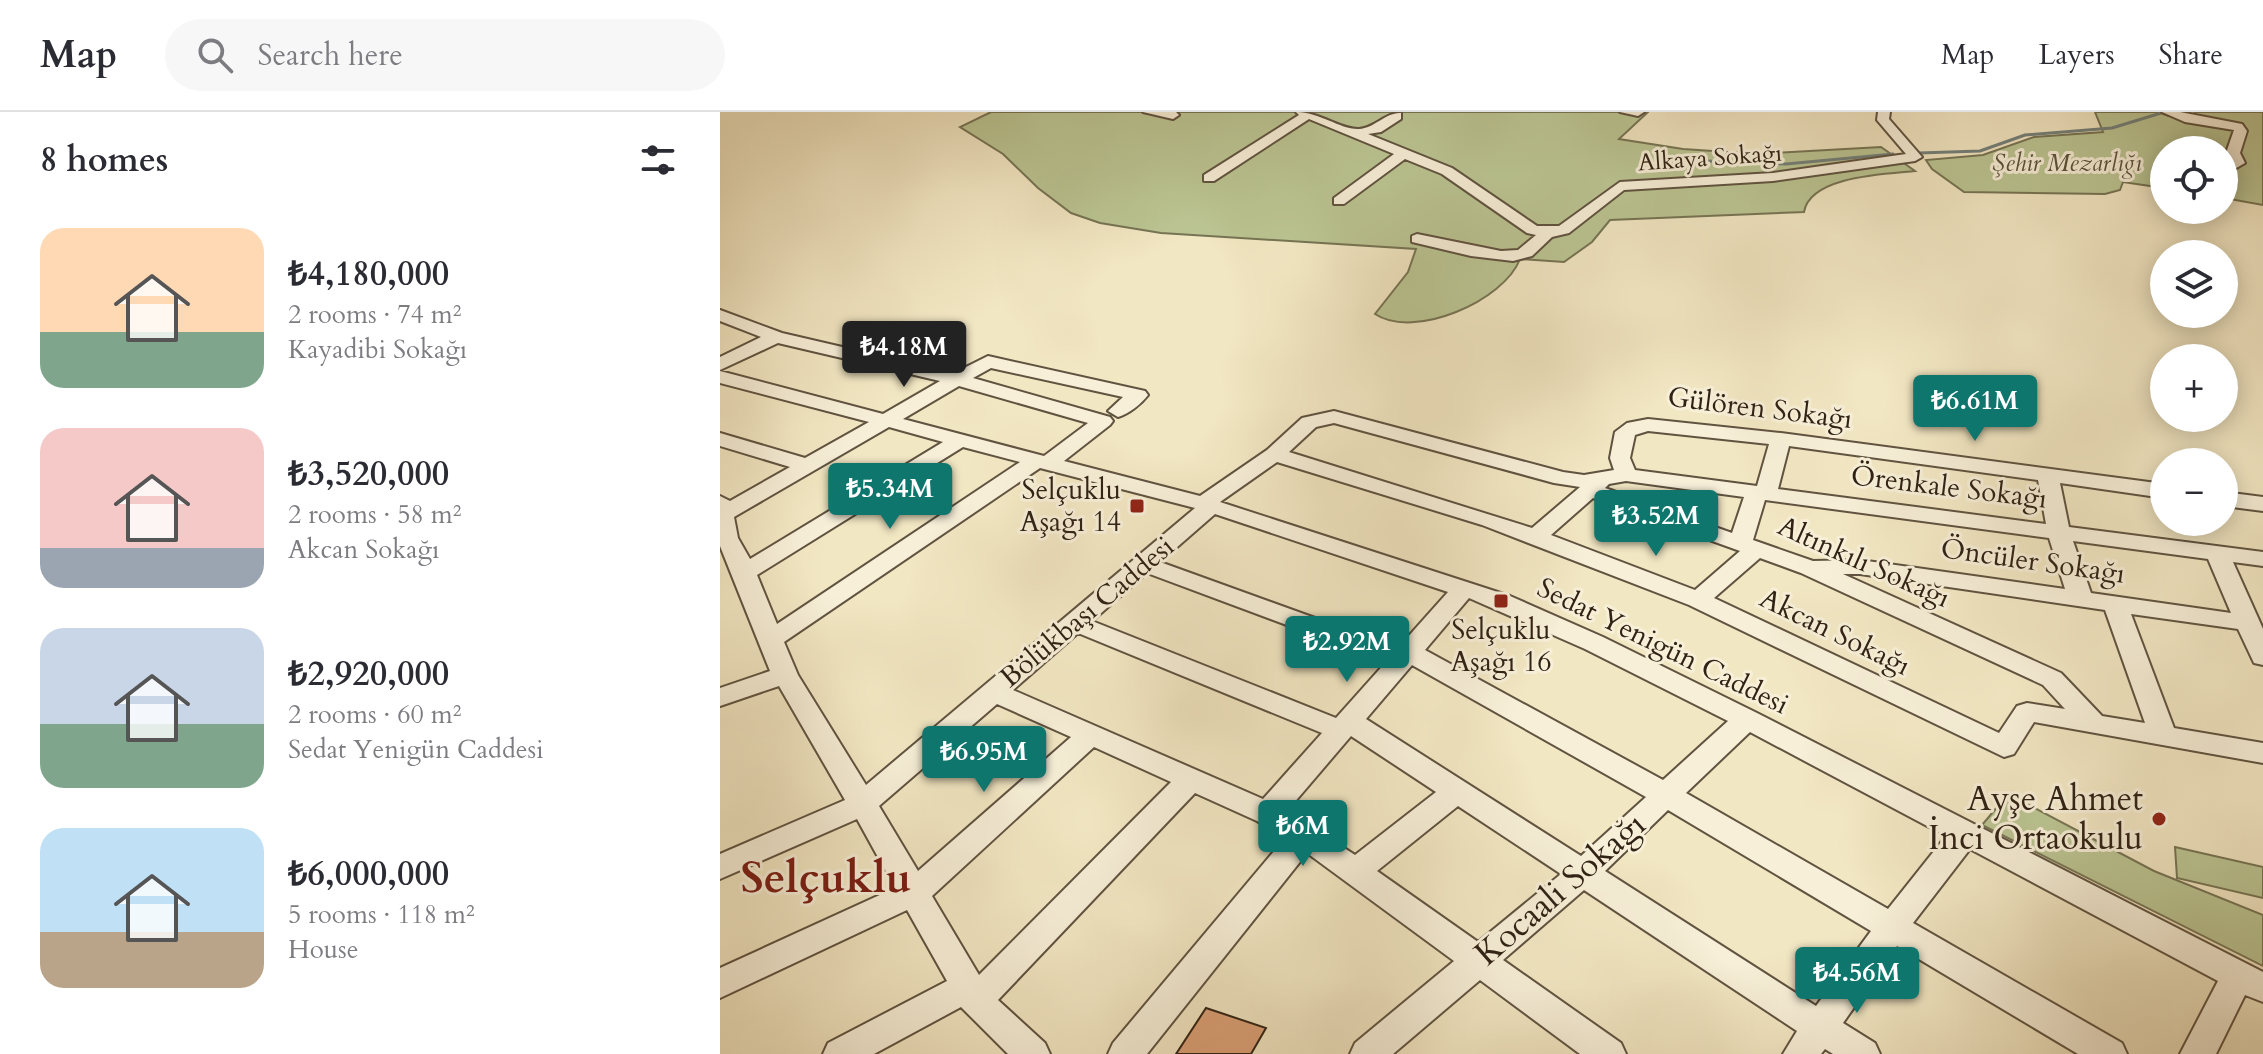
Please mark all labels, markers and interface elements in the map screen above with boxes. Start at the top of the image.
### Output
search box [165,19,725,91]
text: Map [40,29,117,81]
icon: search [193,33,237,77]
text: Search here [257,35,403,76]
text: Map [1941,36,1994,74]
text: Layers [2038,36,2115,74]
text: Share [2159,36,2223,74]
street label: Alkaya Sokağı [1637,136,1783,179]
map controls [2150,136,2238,536]
button: locate [2150,136,2238,224]
text: 8 homes [40,137,168,183]
icon: filters [636,138,680,182]
park label: Şehir Mezarlığı [1992,147,2142,180]
button: layers [2150,240,2238,328]
text: ₺4,180,000 [288,251,449,297]
icon: home [104,260,200,356]
text: 2 rooms · 74 m² [288,297,461,332]
pin: ₺4.18M [839,321,969,389]
text: ₺4.18M [860,329,948,364]
text: Kayadibi Sokağı [288,332,467,367]
button: + [2150,344,2238,432]
pin: ₺6.61M [1910,375,2040,443]
street label: Gülören Sokağı [1665,378,1855,438]
text: ₺6.61M [1931,383,2019,418]
button: − [2150,448,2238,536]
text: ₺3,520,000 [288,451,449,497]
street label: Örenkale Sokağı [1849,456,2049,518]
icon: home [104,460,200,556]
pin: ₺5.34M [825,463,955,531]
text: ₺5.34M [846,471,934,506]
place label: Selçuklu Aşağı 14 [1020,471,1121,541]
pin: ₺3.52M [1591,490,1721,558]
text: 2 rooms · 58 m² [288,497,461,532]
marker: Selçuklu Aşağı 14 [1128,497,1146,515]
text: ₺3.52M [1612,498,1700,533]
street label: Altınkılı Sokağı [1772,507,1956,617]
street label: Bölükbaşı Caddesi [992,528,1182,696]
street label: Öncüler Sokağı [1938,529,2128,593]
text: Akcan Sokağı [288,532,439,567]
street label: Sedat Yenigün Caddesi [1531,569,1795,723]
street label: Akcan Sokağı [1753,579,1917,685]
marker: Selçuklu Aşağı 16 [1492,592,1510,610]
place label: Selçuklu Aşağı 16 [1450,611,1552,681]
pin: ₺2.92M [1282,616,1412,684]
text: ₺2.92M [1303,624,1391,659]
text: ₺2,920,000 [288,651,449,697]
icon: home [104,660,200,756]
text: 2 rooms · 60 m² [288,697,461,732]
pin: ₺6.95M [919,726,1049,794]
text: Sedat Yenigün Caddesi [288,732,544,767]
text: ₺6.95M [940,734,1028,769]
place label: Ayşe Ahmet İnci Ortaokulu [1928,776,2143,861]
pin: ₺6M [1264,800,1342,868]
street label: Kocaali Sokağı [1465,802,1655,976]
text: ₺6M [1276,808,1330,843]
marker: Ayşe Ahmet İnci Ortaokulu [2150,810,2168,828]
district label: Selçuklu [740,848,912,908]
text: ₺6,000,000 [288,851,449,897]
icon: home [104,860,200,956]
text: 5 rooms · 118 m² [288,897,475,932]
text: House [288,932,359,967]
pin: ₺4.56M [1792,947,1922,1015]
text: ₺4.56M [1813,955,1901,990]

